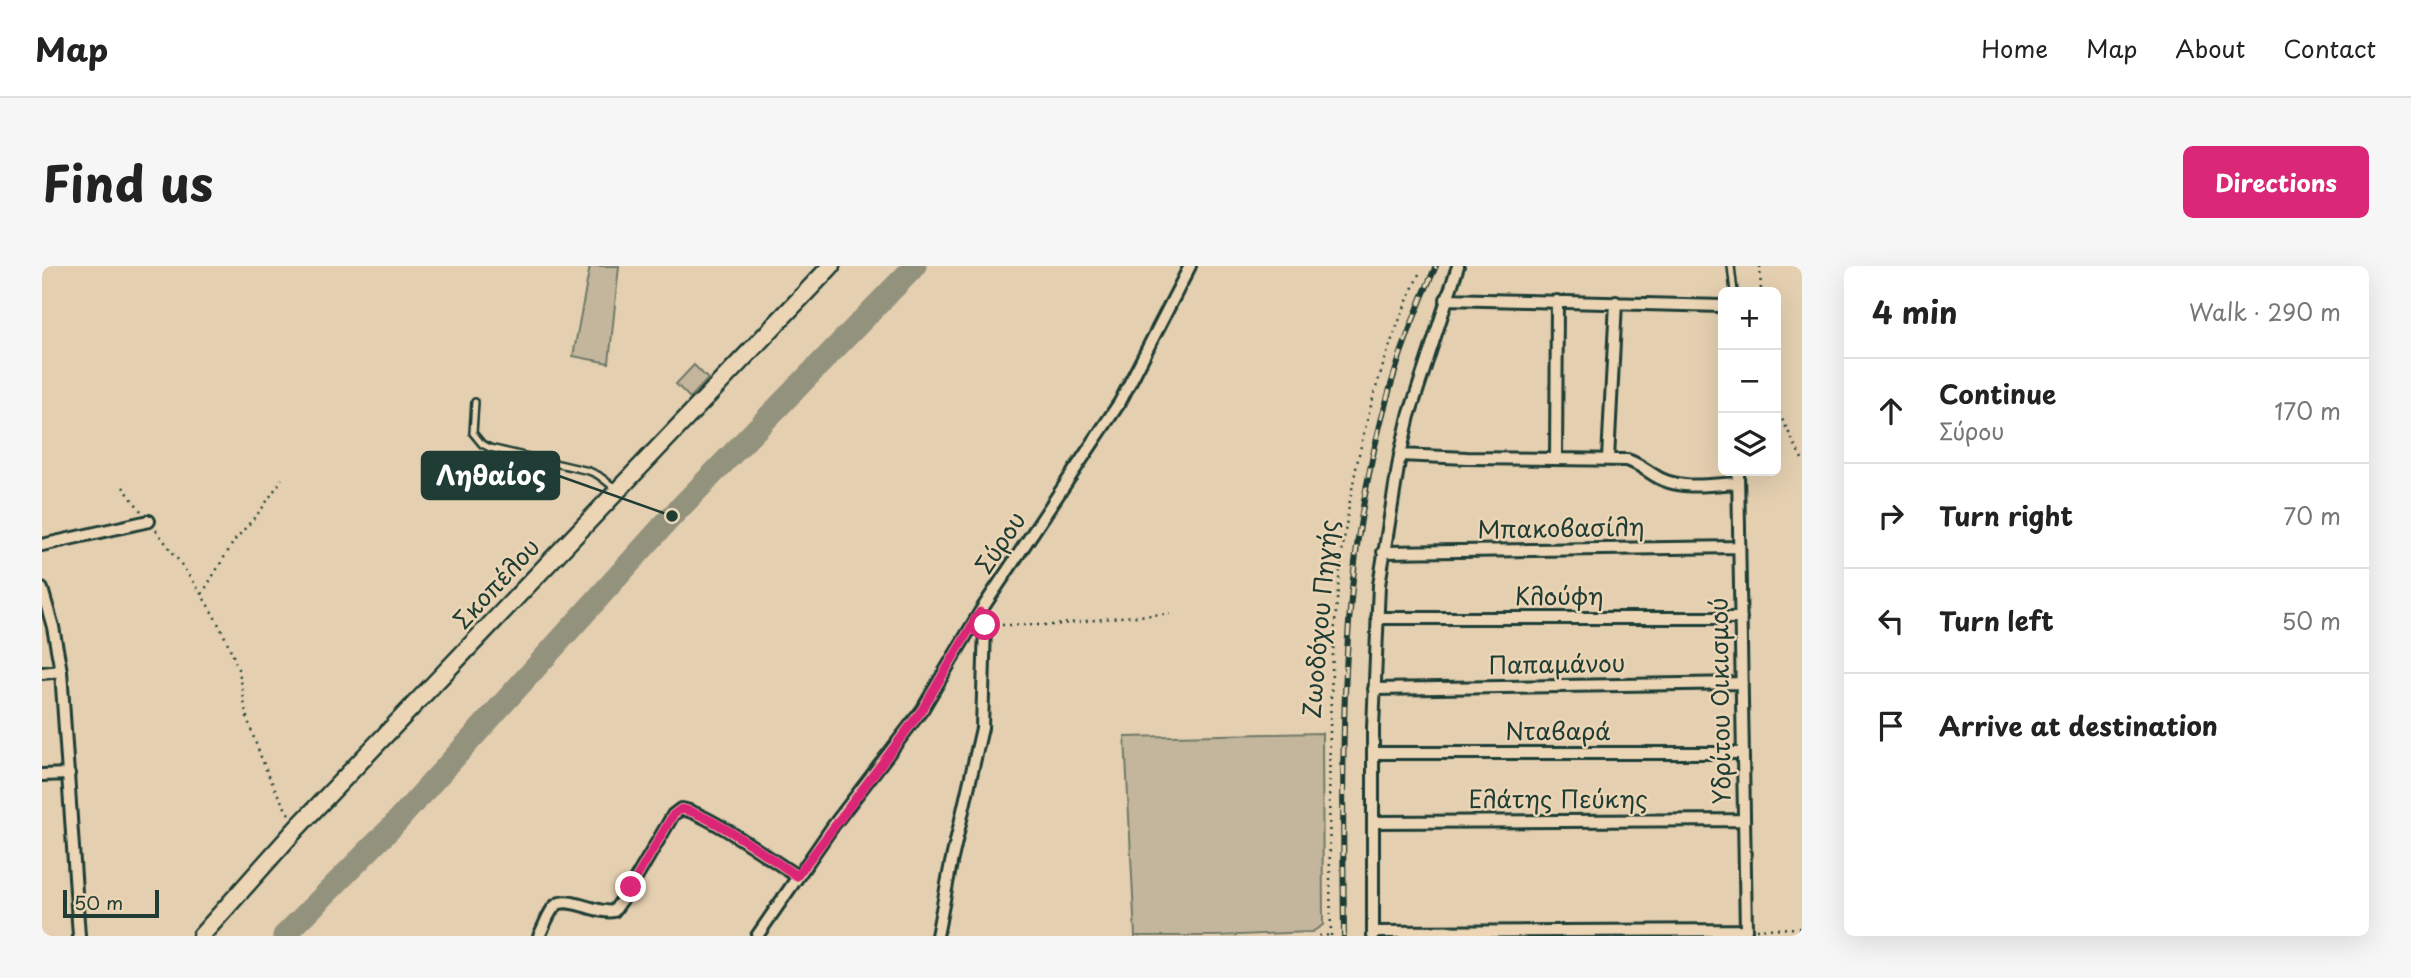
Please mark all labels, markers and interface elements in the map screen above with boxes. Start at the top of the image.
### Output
text: Map [35,23,108,73]
text: Home [1981,30,2048,66]
text: Map [2086,30,2137,66]
text: About [2175,30,2245,66]
text: Contact [2283,30,2376,66]
text: Find us [42,145,213,219]
button: Directions [2183,146,2369,218]
map controls [1718,287,1781,476]
button: + [1718,287,1781,350]
text: 4 min [1872,289,1958,334]
text: Walk · 290 m [2189,294,2341,329]
button: − [1718,350,1781,413]
text: Continue [1939,374,2056,413]
icon: ahead [1872,392,1910,430]
text: 170 m [2274,393,2341,428]
button: layers [1718,413,1781,476]
text: Σύρου [1939,413,2004,448]
callout: Ληθαίος [422,452,559,499]
text: Ληθαίος [436,455,546,494]
text: Turn right [1939,496,2073,535]
icon: right [1872,497,1910,535]
text: 70 m [2283,498,2341,533]
street label: Σύρου [965,504,1033,580]
street label: Μπακοβασίλη [1477,508,1645,546]
street label: Ζωοδόχου Πηγής [1292,518,1346,720]
street label: Σκοπέλου [444,529,547,636]
street label: Κλούφη [1514,577,1604,613]
street label: Υδρίτου Οικισμού [1699,597,1739,805]
text: Turn left [1939,601,2054,640]
icon: left [1872,602,1910,640]
text: 50 m [2281,603,2341,638]
route start [969,609,1000,640]
street label: Παπαμάνου [1488,644,1626,682]
text: Arrive at destination [1939,706,2218,745]
icon: arrive [1872,707,1910,745]
street label: Νταβαρά [1505,712,1611,748]
street label: Ελάτης Πεύκης [1468,780,1648,816]
route end [615,871,646,902]
scale bar [63,887,159,919]
text: 50 m [74,888,123,916]

